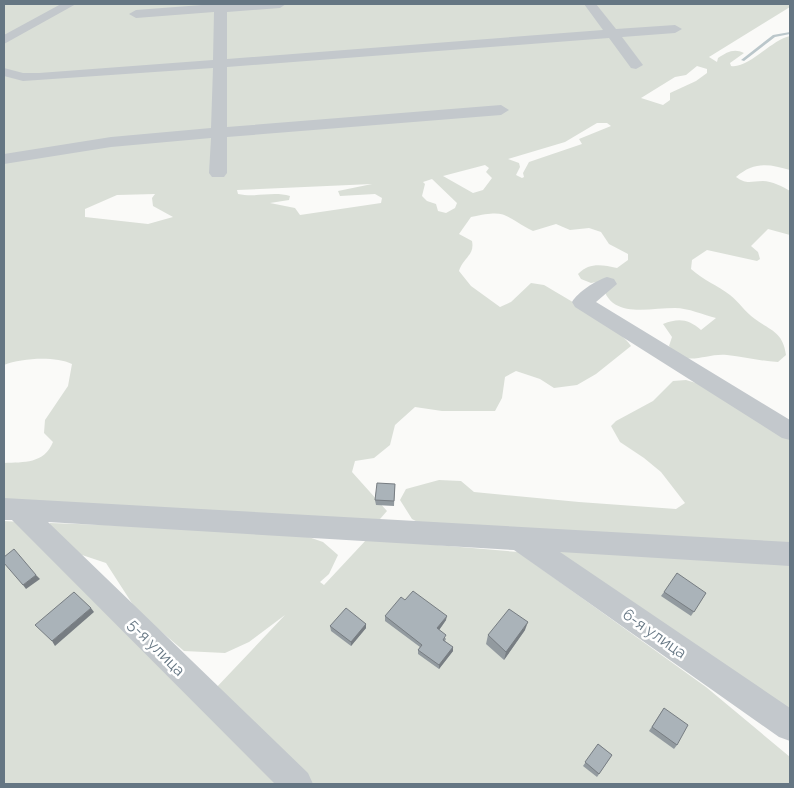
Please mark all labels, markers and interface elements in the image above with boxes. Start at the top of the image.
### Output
street label: 6-я улица [619,605,690,662]
street label: 5-я улица [124,615,189,680]

